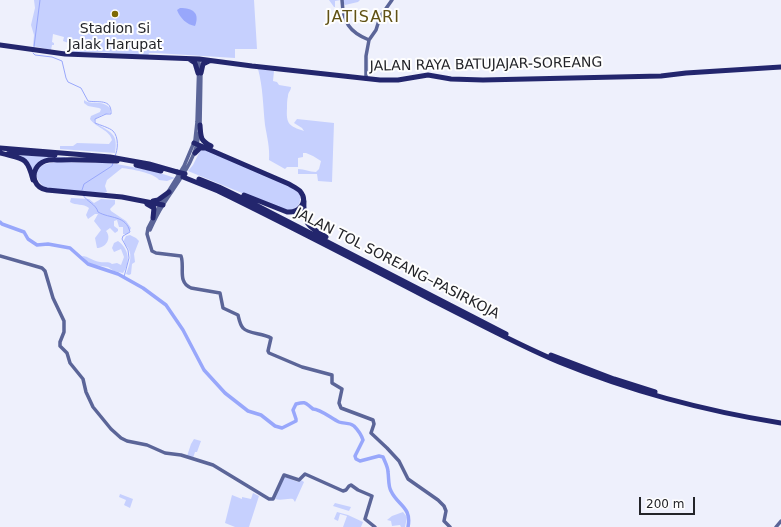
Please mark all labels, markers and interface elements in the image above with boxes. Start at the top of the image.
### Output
district label: JATISARI [326,8,400,28]
marker: Stadion Si Jalak Harupat [110,9,120,19]
place label: Stadion Si Jalak Harupat [68,21,162,54]
street label: JALAN RAYA BATUJAJAR-SOREANG [370,55,602,75]
street label: JALAN TOL SOREANG–PASIRKOJA [292,205,502,323]
scale bar [641,489,697,515]
text: 200 m [646,497,684,511]

